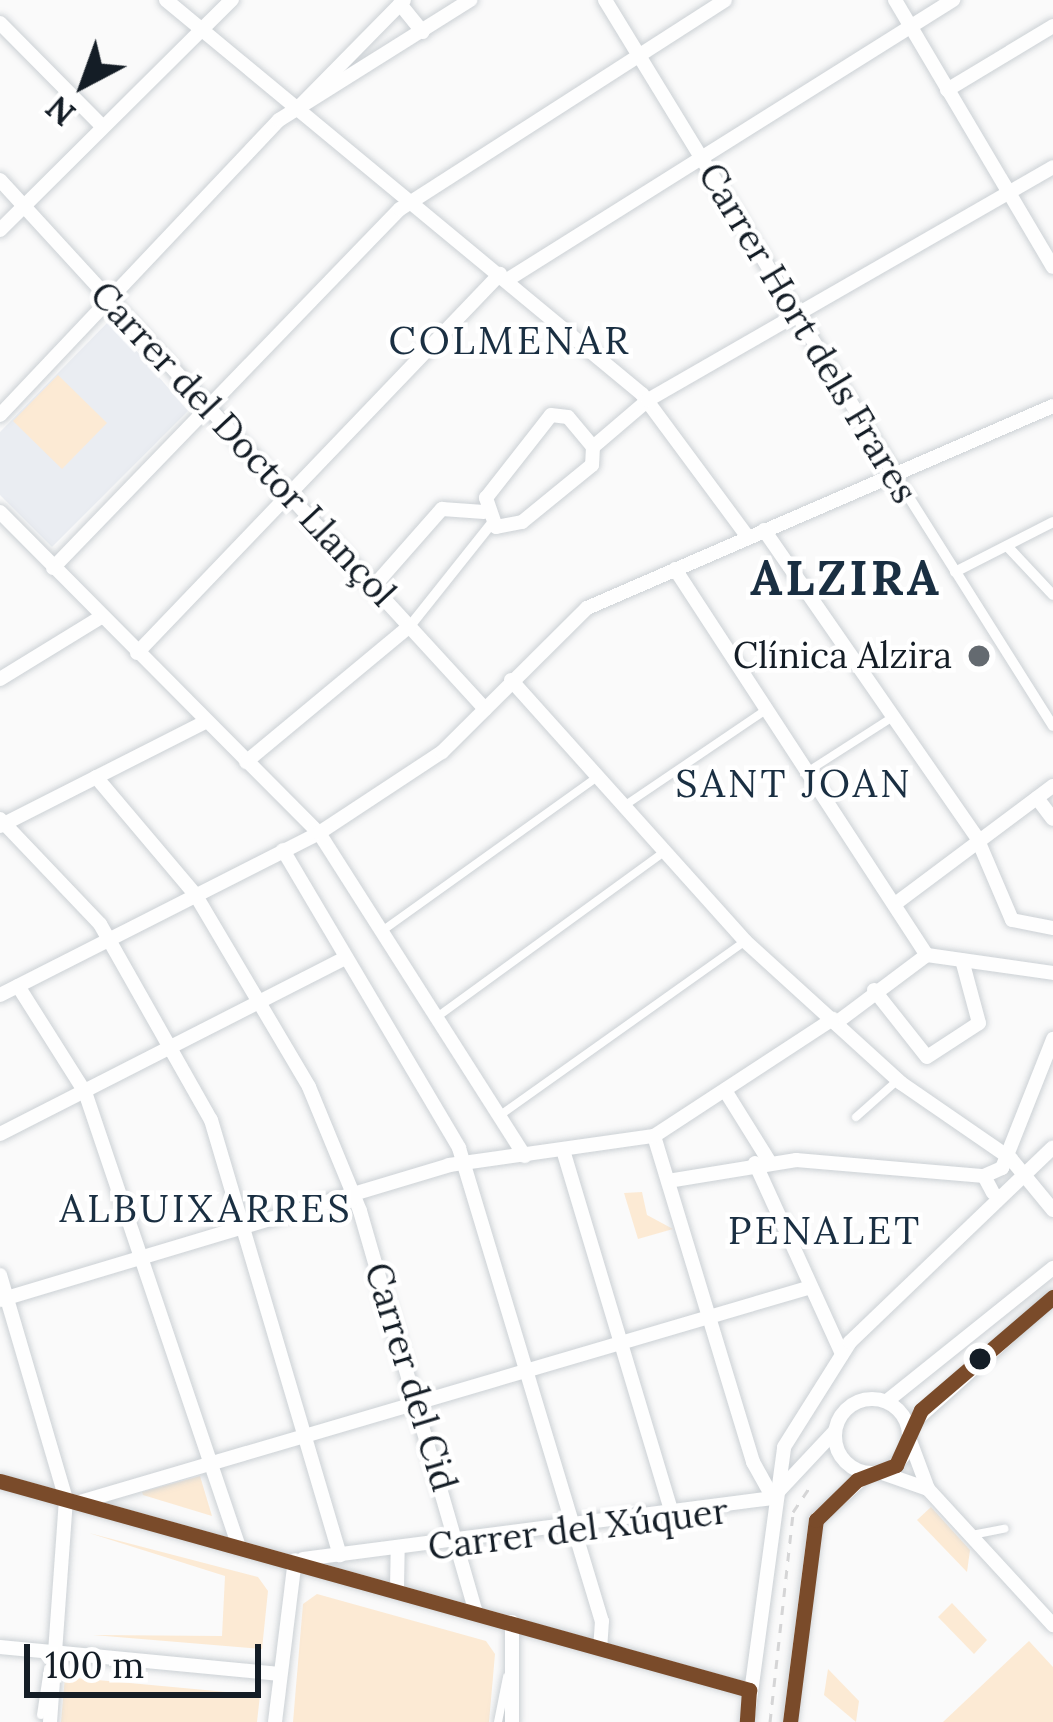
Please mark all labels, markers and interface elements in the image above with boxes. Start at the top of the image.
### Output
north arrow [24,24,144,144]
text: N [37,87,84,135]
street label: Carrer Hort dels Frares [689,155,927,511]
street label: Carrer del Doctor Llançol [81,273,405,615]
district label: COLMENAR [388,317,632,363]
district label: ALZIRA [750,549,942,607]
place label: Clínica Alzira [733,634,952,678]
marker: Clínica Alzira [963,640,995,672]
district label: SANT JOAN [675,760,913,806]
district label: ALBUIXARRES [59,1185,353,1231]
district label: PENALET [728,1207,922,1253]
street label: Carrer del Cid [356,1258,466,1496]
unlabelled marker [969,1348,991,1370]
street label: Carrer del Xúquer [426,1489,730,1569]
scale bar [30,1620,267,1694]
text: 100 m [45,1642,144,1688]

